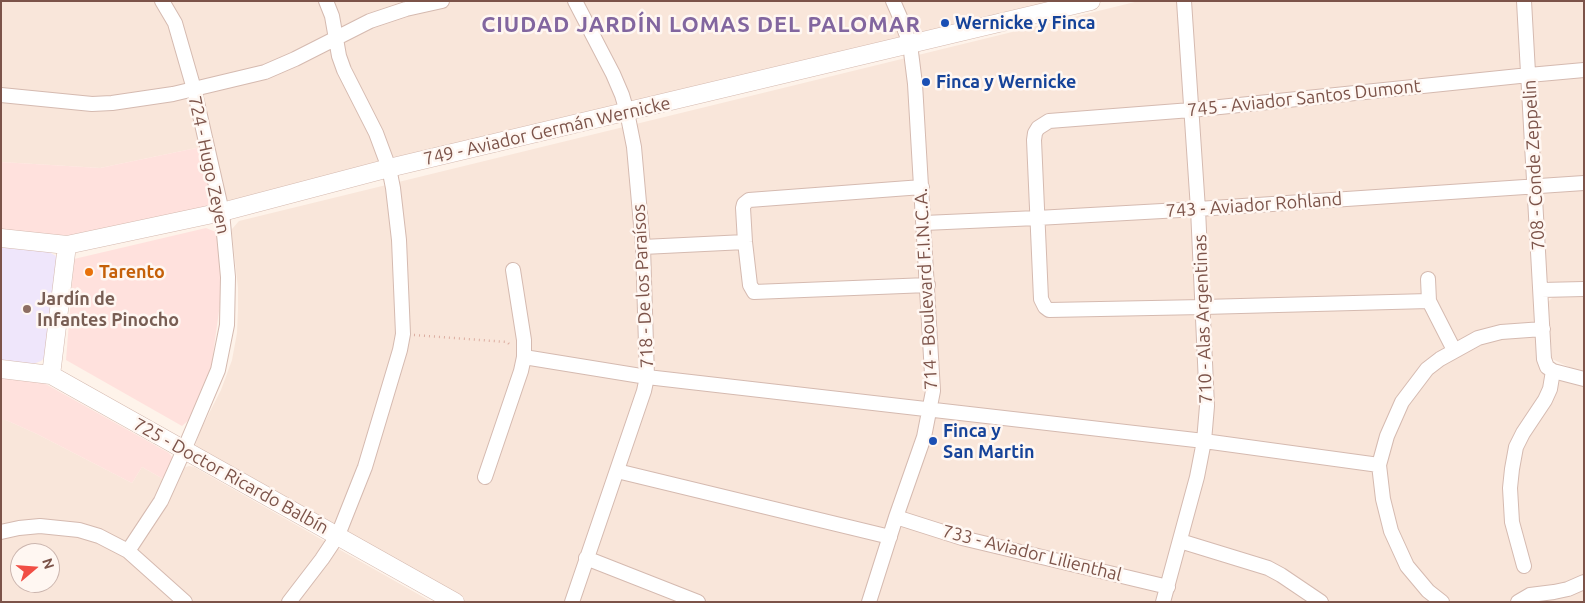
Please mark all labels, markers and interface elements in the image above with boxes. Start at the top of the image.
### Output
district label: CIUDAD JARDÍN LOMAS DEL PALOMAR [477,12,925,38]
place label: Wernicke y Finca [955,12,1095,34]
marker: Wernicke y Finca [939,17,951,29]
place label: Finca y Wernicke [936,71,1076,93]
street label: 745 - Aviador Santos Dumont [1186,75,1422,121]
marker: Finca y Wernicke [920,76,932,88]
street label: 708 - Conde Zeppelin [1519,79,1549,251]
street label: 749 - Aviador Germán Wernicke [422,92,672,170]
street label: 724 - Hugo Zeyen [184,94,234,236]
street label: 714 - Boulevard F.I.N.C.A. [910,188,942,390]
street label: 743 - Aviador Rohland [1165,188,1343,222]
street label: 718 - De los Paraísos [628,203,658,369]
street label: 710 - Alas Argentinas [1189,234,1217,404]
place label: Tarento [99,261,165,283]
marker: Tarento [83,266,95,278]
place label: Jardín de Infantes Pinocho [37,288,179,330]
marker: Jardín de Infantes Pinocho [21,303,33,315]
street label: 725 - Doctor Ricardo Balbín [130,413,332,539]
place label: Finca y San Martin [943,420,1034,462]
marker: Finca y San Martin [927,435,939,447]
street label: 733 - Aviador Lilienthal [940,520,1124,586]
north arrow [10,543,60,593]
text: N [39,556,58,571]

